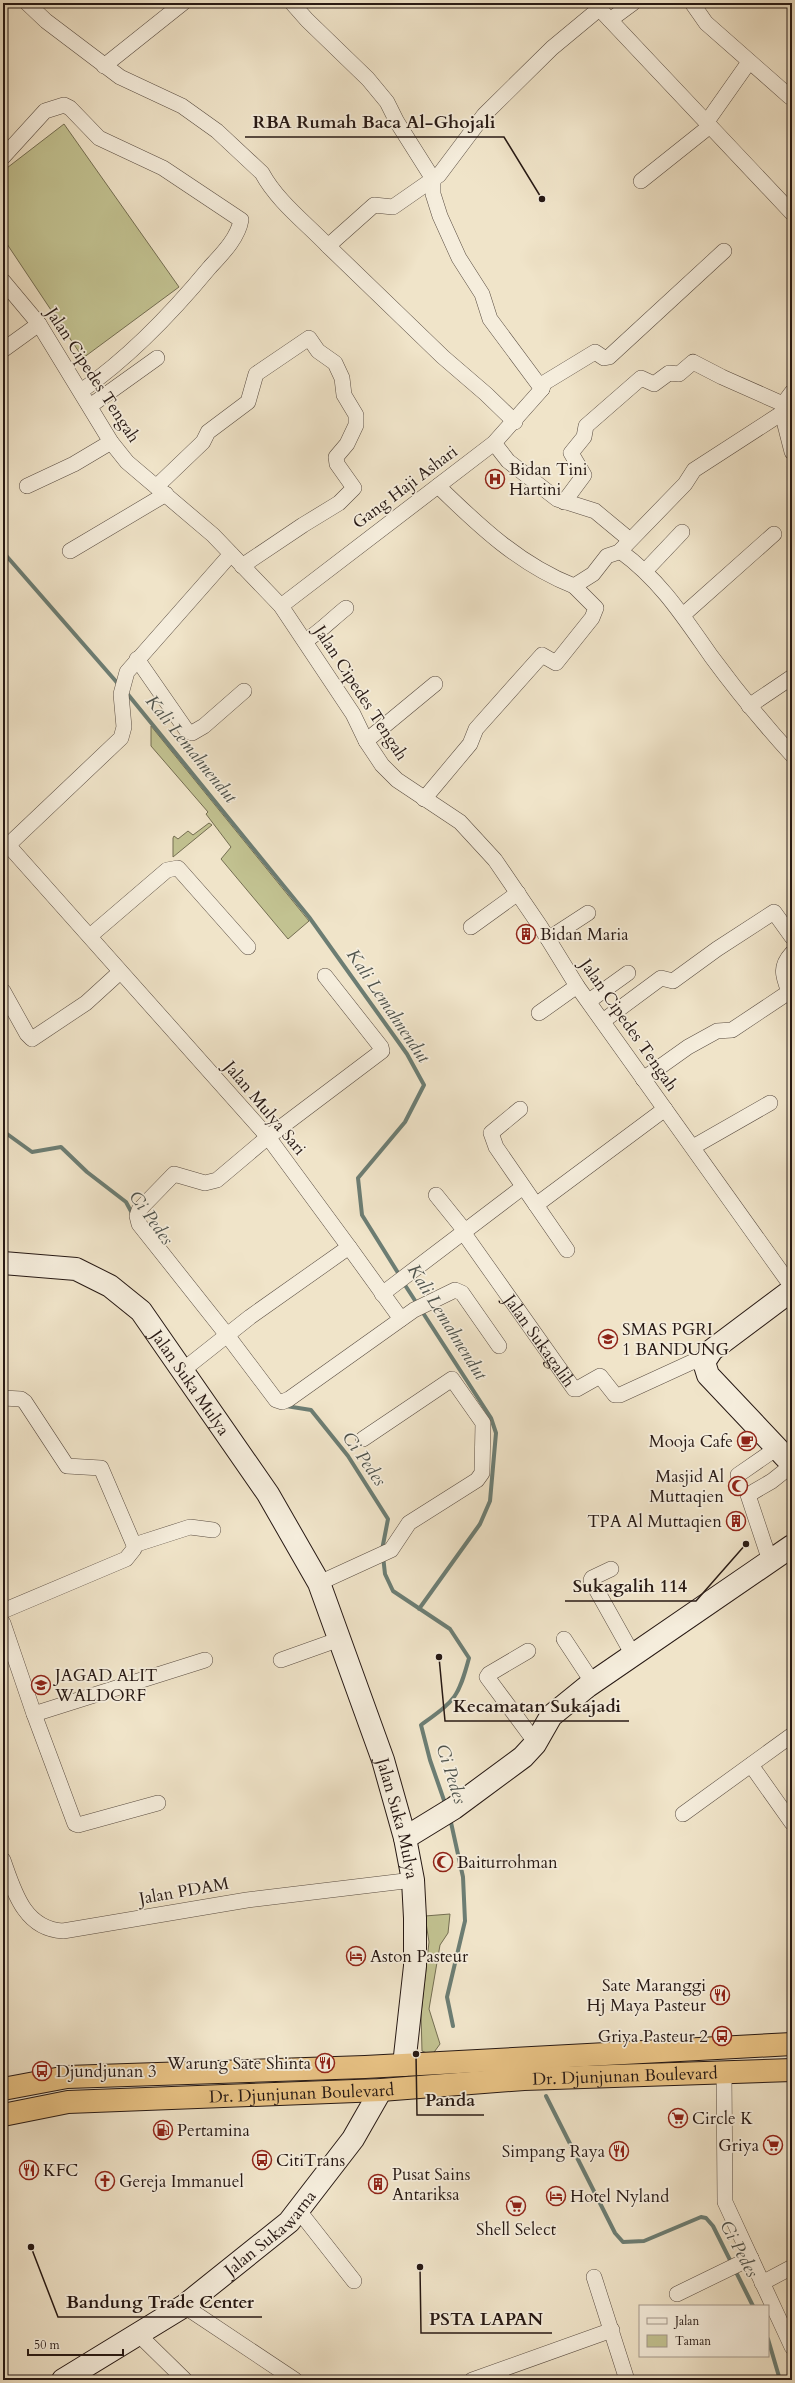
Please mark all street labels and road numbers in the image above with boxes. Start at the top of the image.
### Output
street label: Jalan Cipedes Tengah [39,301,146,447]
street label: Gang Haji Ashari [348,440,462,534]
street label: Jalan Cipedes Tengah [307,619,414,765]
street label: Jalan Cipedes Tengah [573,952,684,1096]
street label: Jalan Mulya Sari [217,1054,311,1160]
street label: Jalan Sukagalih [497,1287,581,1392]
street label: Jalan Suka Mulya [144,1322,236,1440]
street label: Jalan Suka Mulya [371,1752,424,1881]
street label: Jalan PDAM [134,1872,231,1911]
street label: Dr. Djunjunan Boulevard [532,2061,718,2090]
street label: Dr. Djunjunan Boulevard [208,2078,395,2108]
street label: Jalan Sukawarna [217,2185,321,2283]

